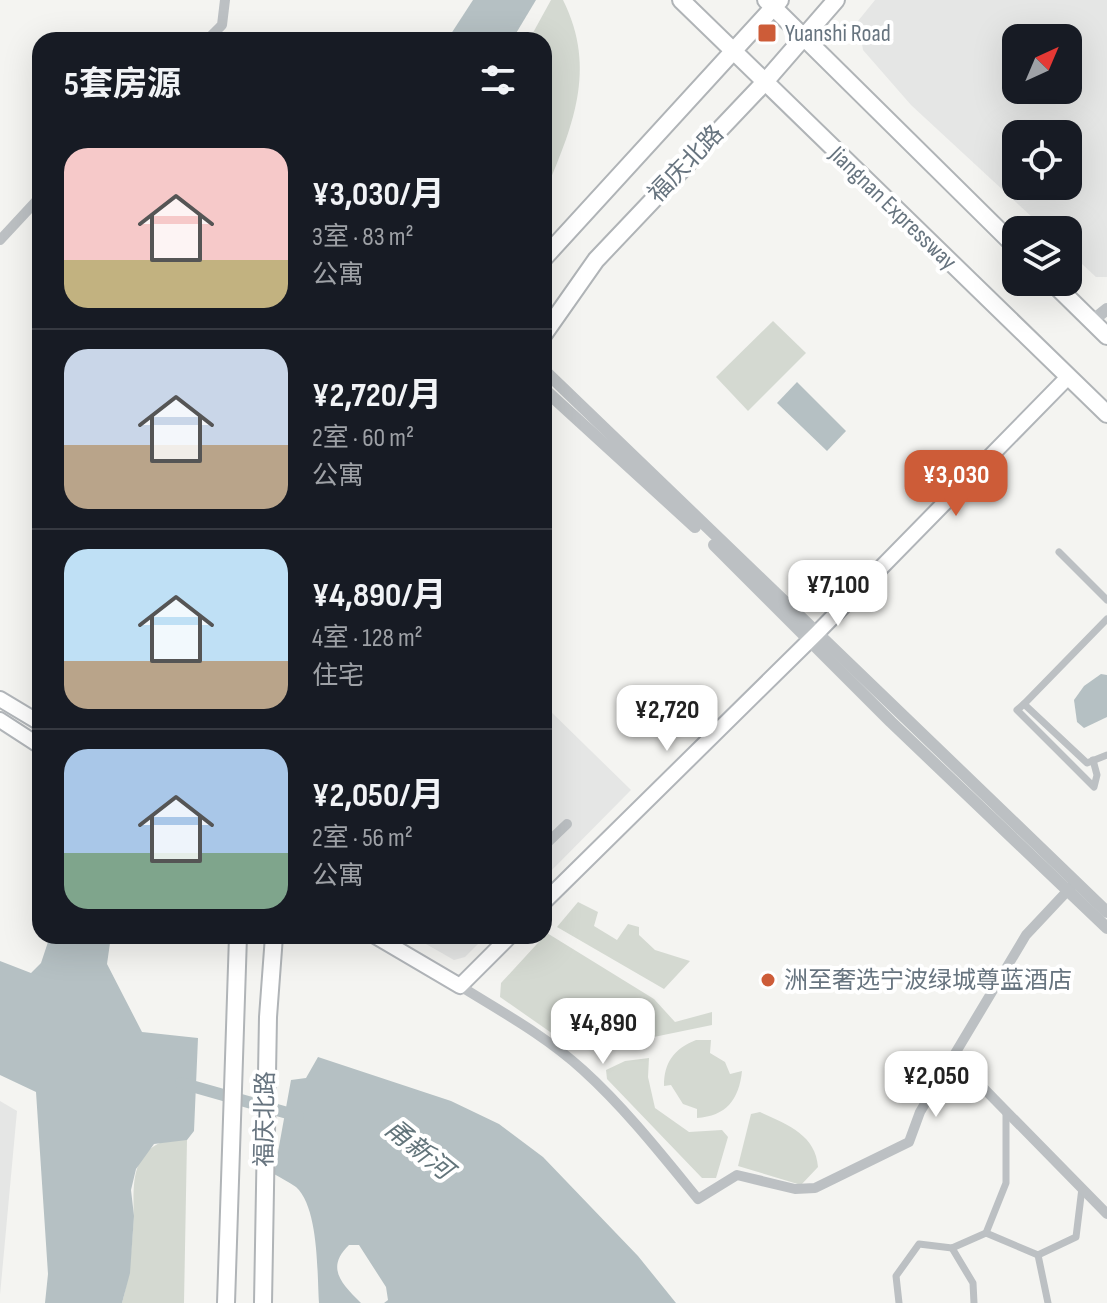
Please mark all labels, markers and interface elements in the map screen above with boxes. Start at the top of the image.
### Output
place label: Yuanshi Road [785,19,891,48]
marker: Yuanshi Road [756,22,778,44]
north arrow [1002,24,1082,104]
map controls [1002,24,1082,296]
icon: filters [476,58,520,102]
text: 5套房源 [64,64,181,105]
street label: 福庆北路 [642,119,730,209]
button: locate [1002,120,1082,200]
street label: Jiangnan Expressway [823,139,963,276]
text: ¥3,030/月 [312,174,445,215]
icon: home [128,180,224,276]
button: layers [1002,216,1082,296]
text: 3室 · 83 m² [312,222,414,253]
text: 公寓 [312,260,364,291]
text: ¥2,720/月 [312,375,442,416]
icon: home [128,381,224,477]
text: 2室 · 60 m² [312,423,414,454]
pin: ¥3,030 [891,450,1021,518]
text: ¥3,030 [923,460,989,491]
text: 公寓 [312,461,364,492]
pin: ¥7,100 [773,560,903,628]
text: ¥7,100 [806,570,870,601]
text: ¥4,890/月 [312,575,446,616]
icon: home [128,581,224,677]
text: 4室 · 128 m² [312,623,423,654]
text: 住宅 [312,661,364,692]
pin: ¥2,720 [602,685,732,753]
text: ¥2,720 [635,695,699,726]
text: ¥2,050/月 [312,775,444,816]
icon: home [128,781,224,877]
text: 2室 · 56 m² [312,823,413,854]
text: 公寓 [312,861,364,892]
place label: 洲至奢选宁波绿城尊蓝酒店 [784,966,1072,995]
marker: 洲至奢选宁波绿城尊蓝酒店 [759,971,777,989]
pin: ¥4,890 [538,998,668,1066]
text: ¥4,890 [569,1008,637,1039]
pin: ¥2,050 [871,1051,1001,1119]
text: ¥2,050 [903,1061,969,1092]
street label: 福庆北路 [250,1071,280,1167]
water label: 甬新河 [378,1113,462,1190]

